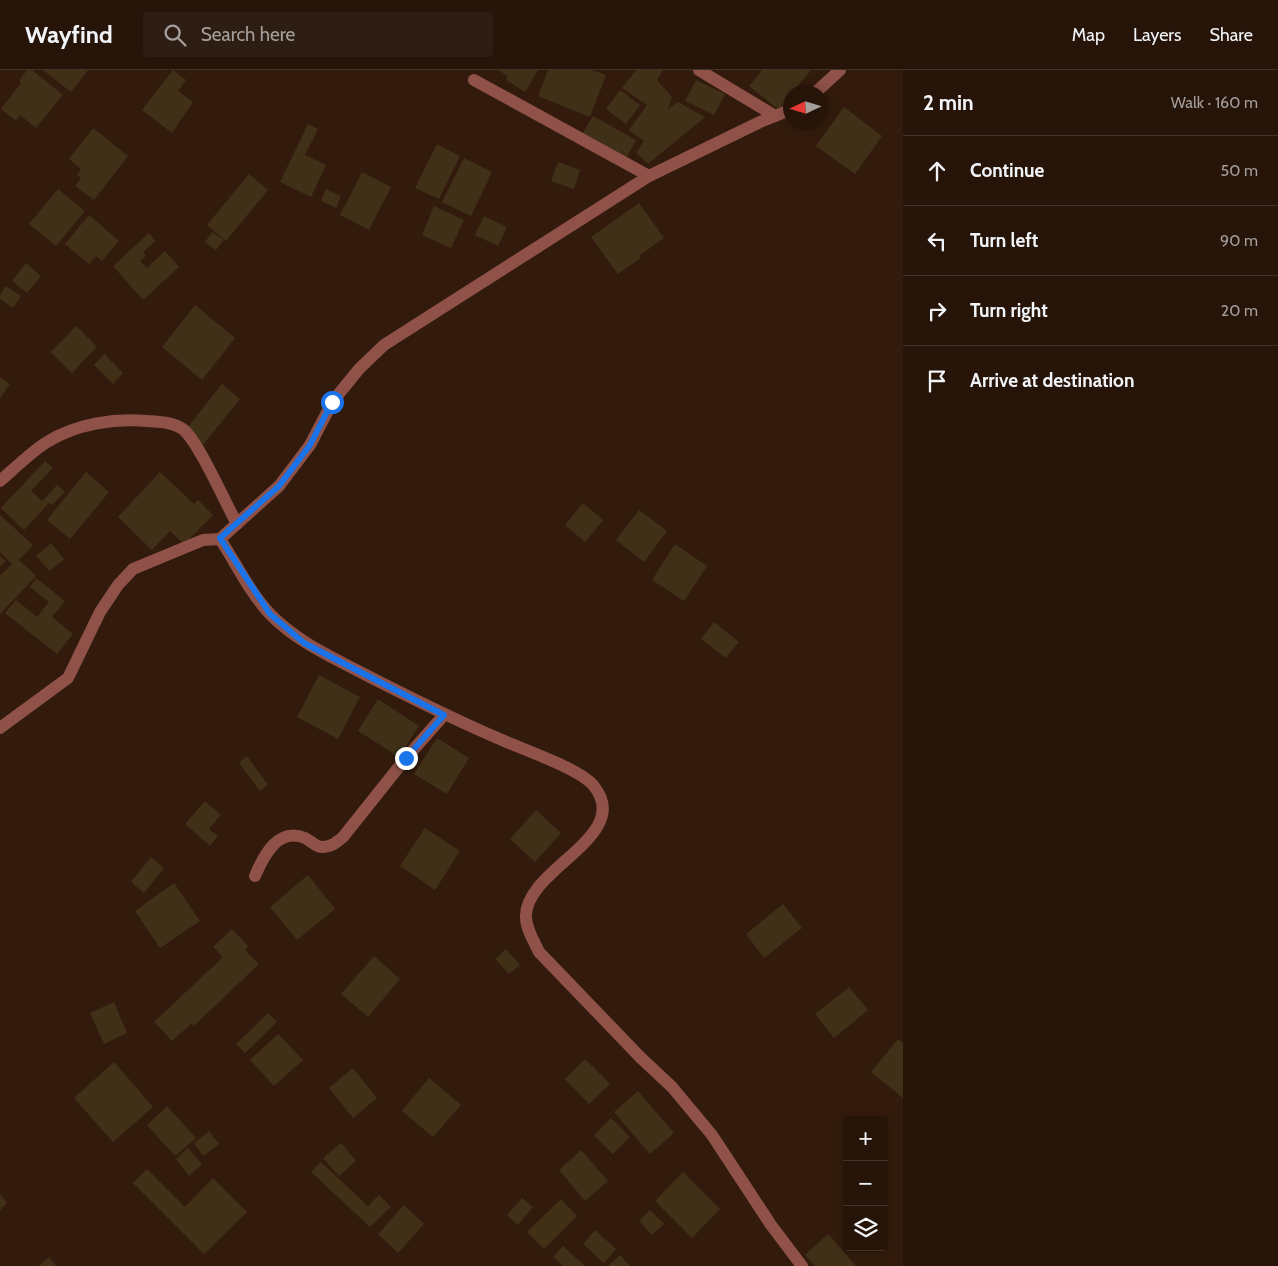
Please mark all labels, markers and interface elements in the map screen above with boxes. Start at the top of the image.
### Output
search box [143,12,493,57]
text: Wayfind [25,20,113,49]
icon: search [161,21,189,49]
text: Search here [201,23,295,46]
text: Map [1072,24,1105,46]
text: Layers [1133,24,1182,46]
text: Share [1210,24,1253,46]
north arrow [783,85,828,130]
text: 2 min [923,90,974,115]
text: Walk · 160 m [1171,93,1258,112]
icon: ahead [923,157,951,185]
text: Continue [970,159,1044,182]
text: 50 m [1221,161,1258,180]
icon: left [923,227,951,255]
text: Turn left [970,229,1038,252]
text: 90 m [1220,231,1258,250]
icon: right [923,297,951,325]
text: Turn right [970,299,1048,322]
text: 20 m [1221,301,1258,320]
icon: arrive [923,367,951,395]
text: Arrive at destination [970,369,1134,392]
route start [321,391,344,414]
route end [395,747,418,770]
map controls [843,1116,888,1251]
button: + [843,1116,888,1161]
button: − [843,1161,888,1206]
button: layers [843,1206,888,1251]

